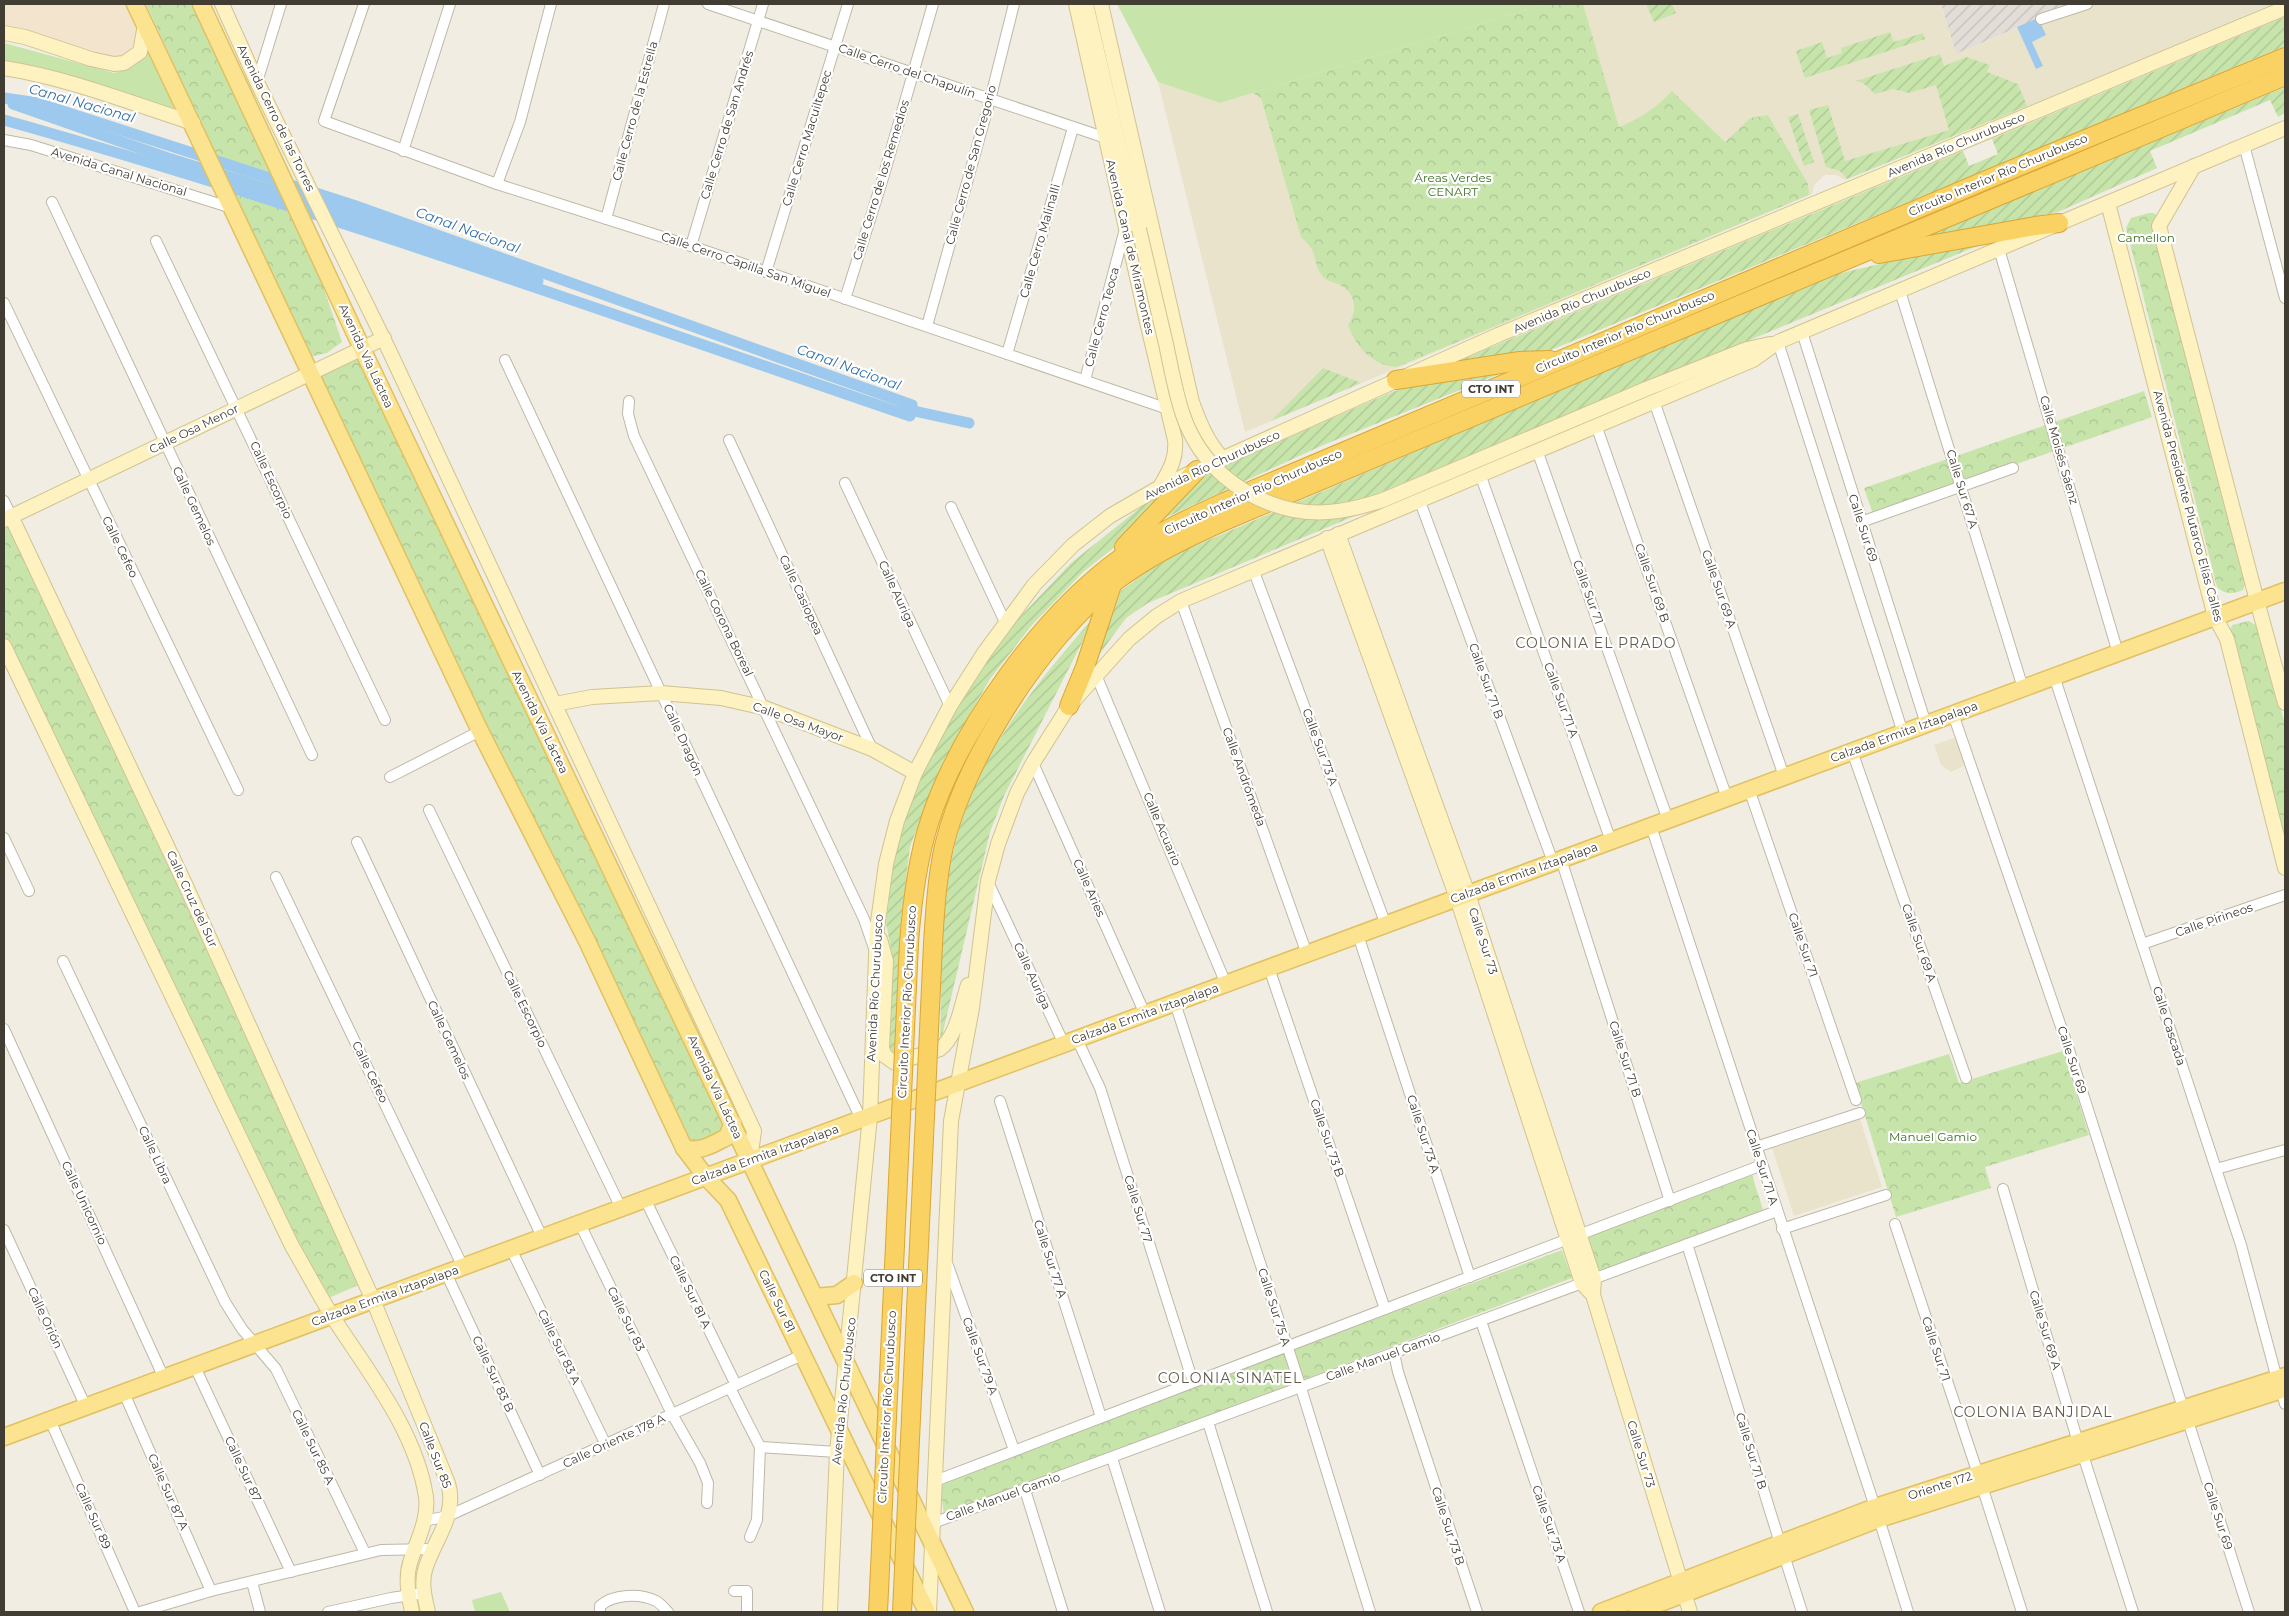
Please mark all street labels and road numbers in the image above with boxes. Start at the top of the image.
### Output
street label: Calle Cerro de la Estrella [609,39,660,182]
street label: Calle Cerro del Chapulín [837,40,978,101]
street label: Avenida Cerro de las Torres [234,42,319,194]
street label: Calle Cerro de San Andrés [697,49,756,201]
street label: Calle Cerro Macuiltepec [779,68,834,208]
street label: Calle Cerro de San Gregorio [942,83,999,246]
street label: Calle Cerro de los Remedios [849,98,912,262]
street label: Avenida Río Churubusco [1885,109,2027,180]
street label: Circuito Interior Río Churubusco [1906,130,2090,219]
street label: Avenida Canal Nacional [49,144,189,199]
street label: Avenida Canal de Miramontes [1103,158,1158,336]
street label: Calle Cerro Malinalli [1016,182,1063,300]
street label: Calle Cerro Capilla San Miguel [659,228,833,301]
street label: Calle Cerro Teoca [1081,265,1122,368]
street label: Avenida Río Churubusco [1511,265,1653,336]
street label: Circuito Interior Río Churubusco [1533,287,1717,376]
street label: Avenida Vía Láctea [336,301,397,410]
road number: CTO INT [1462,380,1520,398]
street label: Avenida Presidente Plutarco Elías Calles [2150,389,2227,623]
street label: Calle Moisés Sáenz [2037,394,2082,506]
street label: Calle Osa Menor [147,400,241,457]
street label: Avenida Río Churubusco [1142,426,1282,503]
street label: Calle Escorpio [247,439,296,521]
street label: Circuito Interior Río Churubusco [1162,445,1344,538]
street label: Calle Sur 67 A [1943,448,1982,531]
street label: Calle Gemelos [170,464,219,548]
street label: Calle Sur 69 [1845,492,1881,564]
street label: Calle Cefeo [99,514,142,580]
street label: Calle Sur 69 B [1632,541,1673,624]
street label: Calle Sur 69 A [1699,548,1740,630]
street label: Calle Casiopea [776,552,827,637]
street label: Calle Auriga [875,558,919,630]
street label: Calle Sur 71 [1570,558,1607,626]
street label: Calle Corona Boreal [692,567,757,679]
street label: Calle Sur 71 B [1466,641,1507,721]
street label: Calle Sur 71 A [1541,660,1582,740]
street label: Avenida Vía Láctea [509,668,572,776]
street label: Calle Osa Mayor [751,698,846,745]
street label: Calzada Ermita Iztapalapa [1828,698,1980,765]
street label: Calle Dragón [660,701,707,778]
street label: Calle Sur 73 A [1300,706,1342,788]
street label: Calle Andrómeda [1220,725,1269,829]
street label: Calle Acuario [1140,790,1185,868]
street label: Calzada Ermita Iztapalapa [1448,839,1600,906]
street label: Calle Cruz del Sur [163,848,222,950]
street label: Calle Aries [1070,856,1109,919]
street label: Calle Pirineos [2173,899,2255,940]
street label: Calle Sur 69 A [1899,902,1940,984]
street label: Circuito Interior Río Churubusco [894,905,919,1099]
street label: Calle Sur 73 [1466,905,1501,976]
street label: Calle Sur 71 [1785,911,1822,979]
street label: Avenida Río Churubusco [863,914,886,1062]
street label: Calle Auriga [1010,940,1054,1012]
street label: Calle Escorpio [500,968,551,1050]
street label: Calzada Ermita Iztapalapa [1069,980,1221,1047]
street label: Calle Cascada [2150,984,2189,1068]
street label: Calle Gemelos [425,998,474,1082]
street label: Calle Sur 71 B [1606,1019,1645,1099]
street label: Calle Sur 69 [2054,1024,2090,1096]
street label: Avenida Vía Láctea [685,1032,746,1141]
street label: Calle Cefeo [349,1039,392,1105]
street label: Calle Sur 73 A [1404,1093,1443,1175]
street label: Calle Sur 73 B [1307,1097,1348,1179]
street label: Calzada Ermita Iztapalapa [689,1121,841,1188]
street label: Calle Libra [136,1123,175,1186]
street label: Calle Sur 71 A [1743,1127,1782,1207]
street label: Calle Unicornio [58,1158,110,1247]
street label: Calle Sur 77 [1121,1173,1156,1244]
street label: Calle Sur 77 A [1031,1218,1070,1300]
street label: Calle Sur 81 A [666,1253,715,1331]
street label: Calzada Ermita Iztapalapa [309,1262,461,1329]
street label: Calle Sur 75 A [1255,1266,1294,1348]
street label: Calle Sur 81 [756,1267,799,1335]
road number: CTO INT [864,1270,922,1286]
street label: Calle Sur 83 [604,1284,649,1354]
street label: Calle Orión [25,1285,66,1351]
street label: Calle Sur 69 A [2026,1288,2065,1372]
street label: Calle Sur 83 A [535,1307,584,1387]
street label: Circuito Interior Río Churubusco [874,1310,899,1504]
street label: Calle Sur 79 A [959,1315,1002,1397]
street label: Calle Sur 71 [1919,1315,1954,1383]
street label: Avenida Río Churubusco [828,1317,859,1465]
street label: Calle Manuel Gamio [1324,1329,1442,1384]
street label: Calle Sur 83 B [469,1333,518,1414]
street label: Calle Sur 85 A [289,1407,338,1487]
street label: Calle Oriente 178 A [560,1410,668,1471]
street label: Calle Sur 71 B [1733,1411,1770,1491]
street label: Calle Sur 73 [1624,1418,1659,1489]
street label: Calle Sur 85 [416,1419,455,1490]
street label: Calle Sur 87 [222,1434,265,1504]
street label: Calle Sur 87 A [145,1451,192,1533]
street label: Oriente 172 [1906,1468,1974,1503]
street label: Calle Manuel Gamio [944,1469,1062,1524]
street label: Calle Sur 89 [72,1480,115,1551]
street label: Calle Sur 69 [2200,1480,2236,1552]
street label: Calle Sur 73 A [1529,1483,1570,1565]
street label: Calle Sur 73 B [1429,1485,1468,1567]

